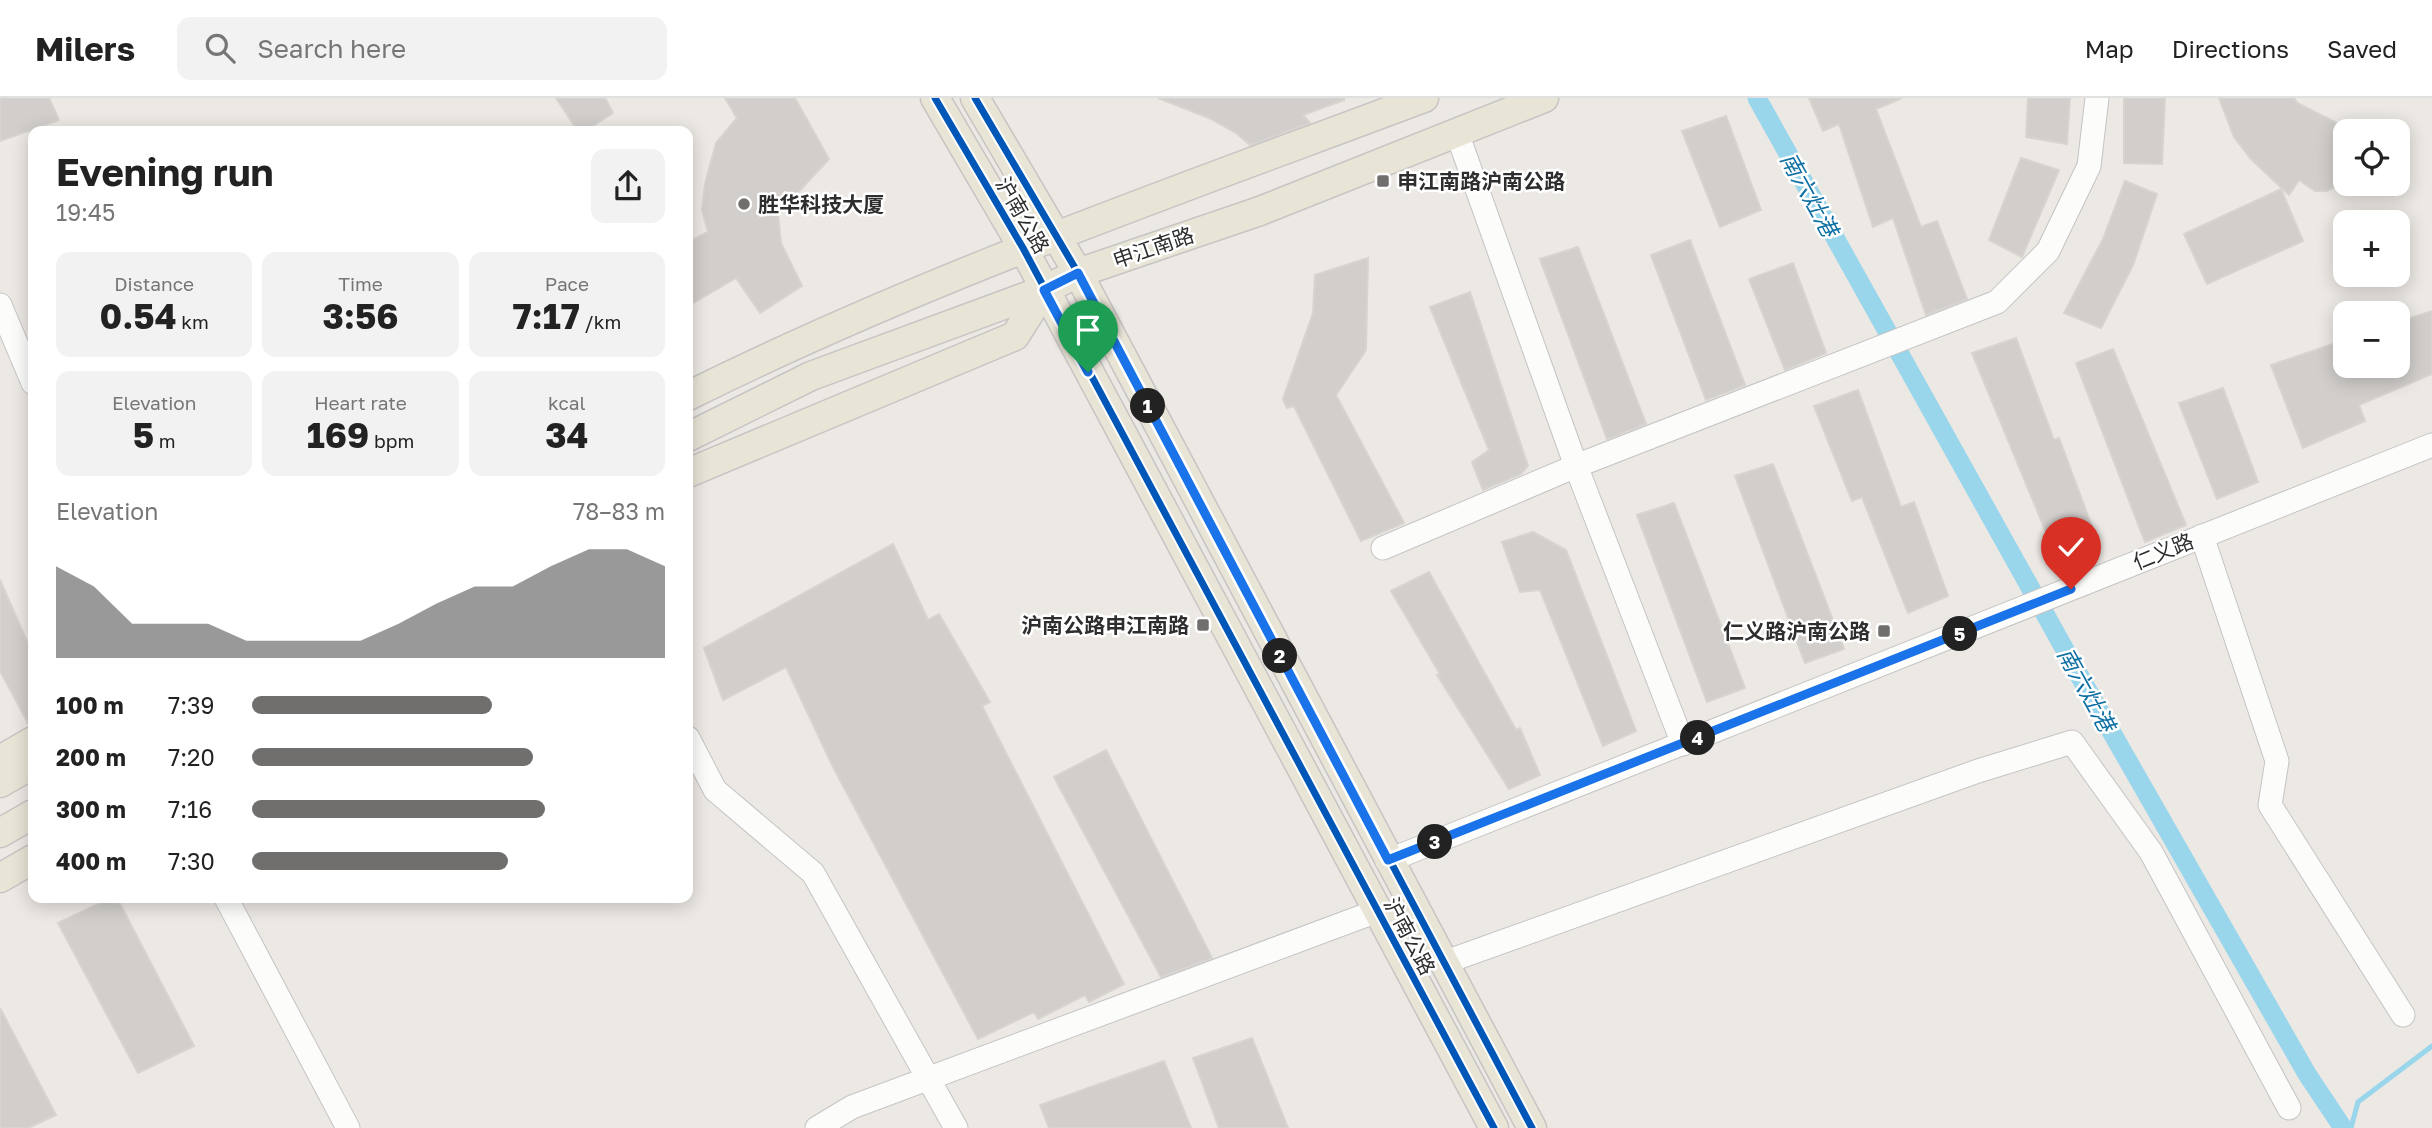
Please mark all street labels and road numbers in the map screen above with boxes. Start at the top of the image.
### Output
street label: 沪南公路 [991,172,1055,258]
street label: 申江南路 [1109,221,1197,273]
street label: 仁义路 [2129,527,2197,575]
street label: 沪南公路 [1379,893,1441,979]

